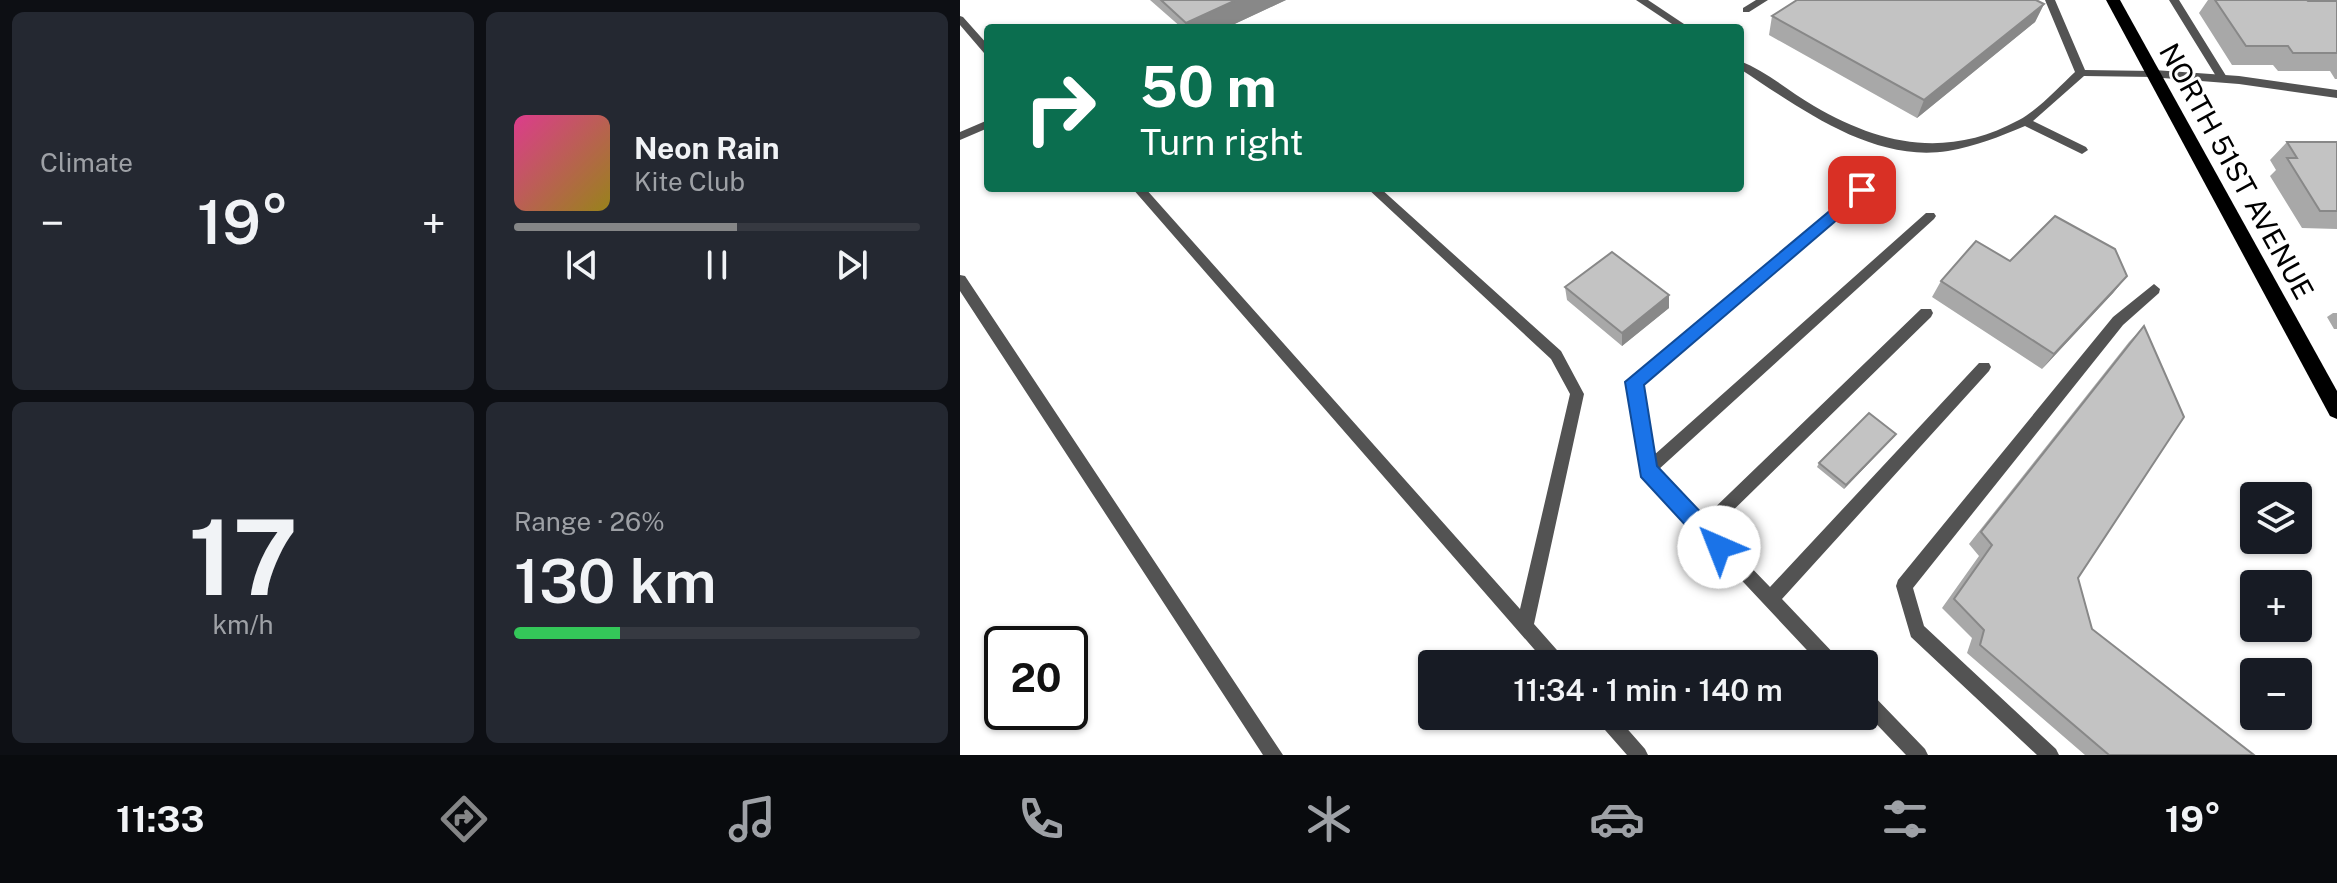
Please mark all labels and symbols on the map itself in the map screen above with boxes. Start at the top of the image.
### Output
street label: NORTH 51ST AVENUE [2153,37,2321,305]
pin [1828,156,1896,224]
position arrow [1677,505,1761,589]
speed limit sign: 20 [984,626,1088,730]

